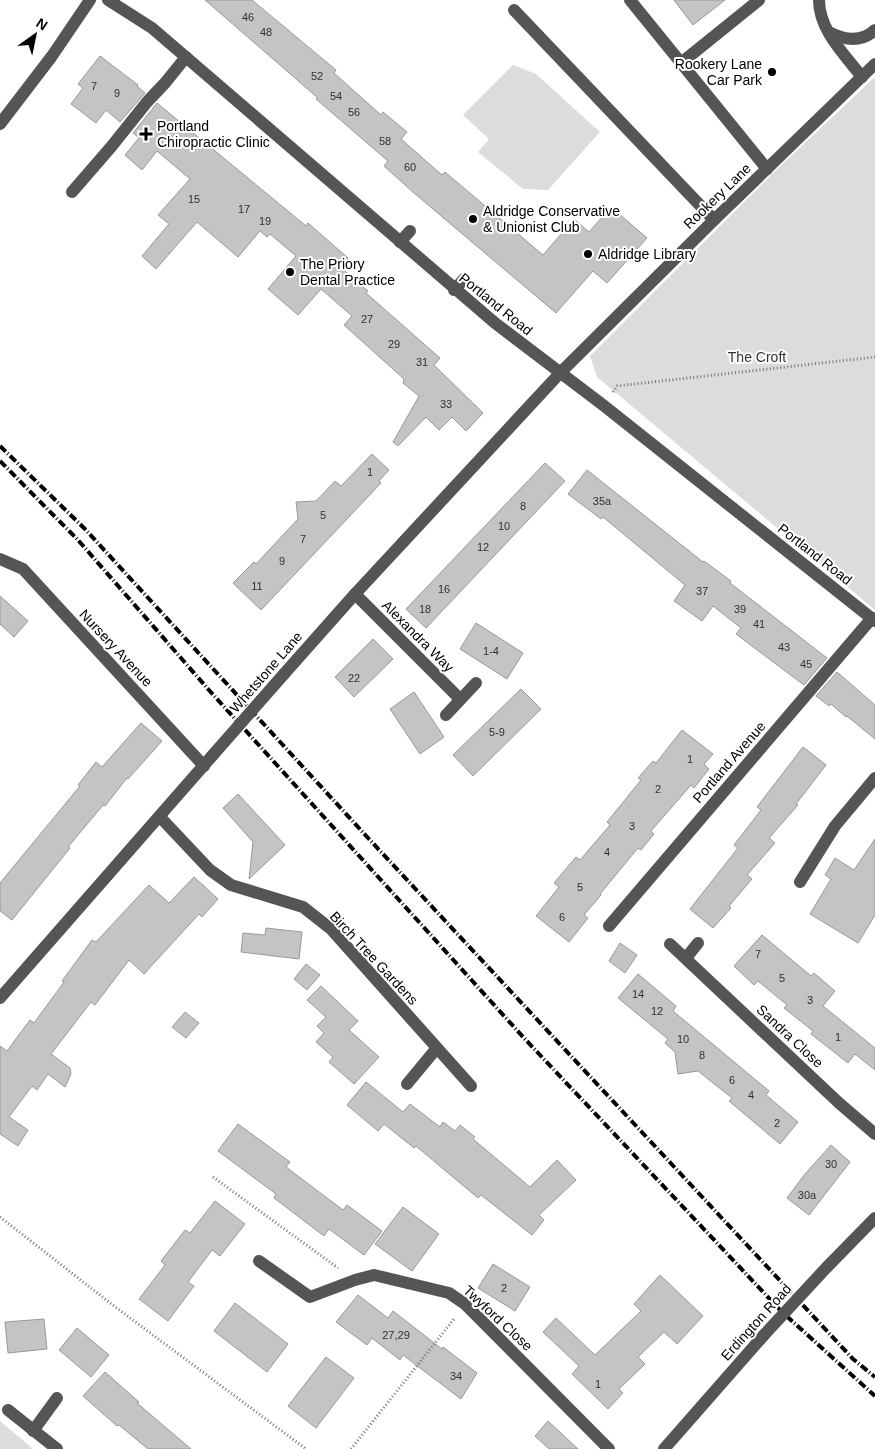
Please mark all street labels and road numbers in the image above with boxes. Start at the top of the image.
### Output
street label: Rookery Lane [680,160,754,232]
street label: Portland Road [456,270,536,338]
street label: Portland Road [775,520,855,588]
street label: Alexandra Way [379,597,457,675]
street label: Nursery Avenue [76,606,156,690]
street label: Whetstone Lane [227,628,306,716]
street label: Portland Avenue [689,718,769,806]
street label: Birch Tree Gardens [327,908,421,1008]
street label: Sandra Close [754,1001,827,1071]
street label: Erdington Road [718,1280,794,1364]
street label: Twyford Close [460,1282,536,1354]

